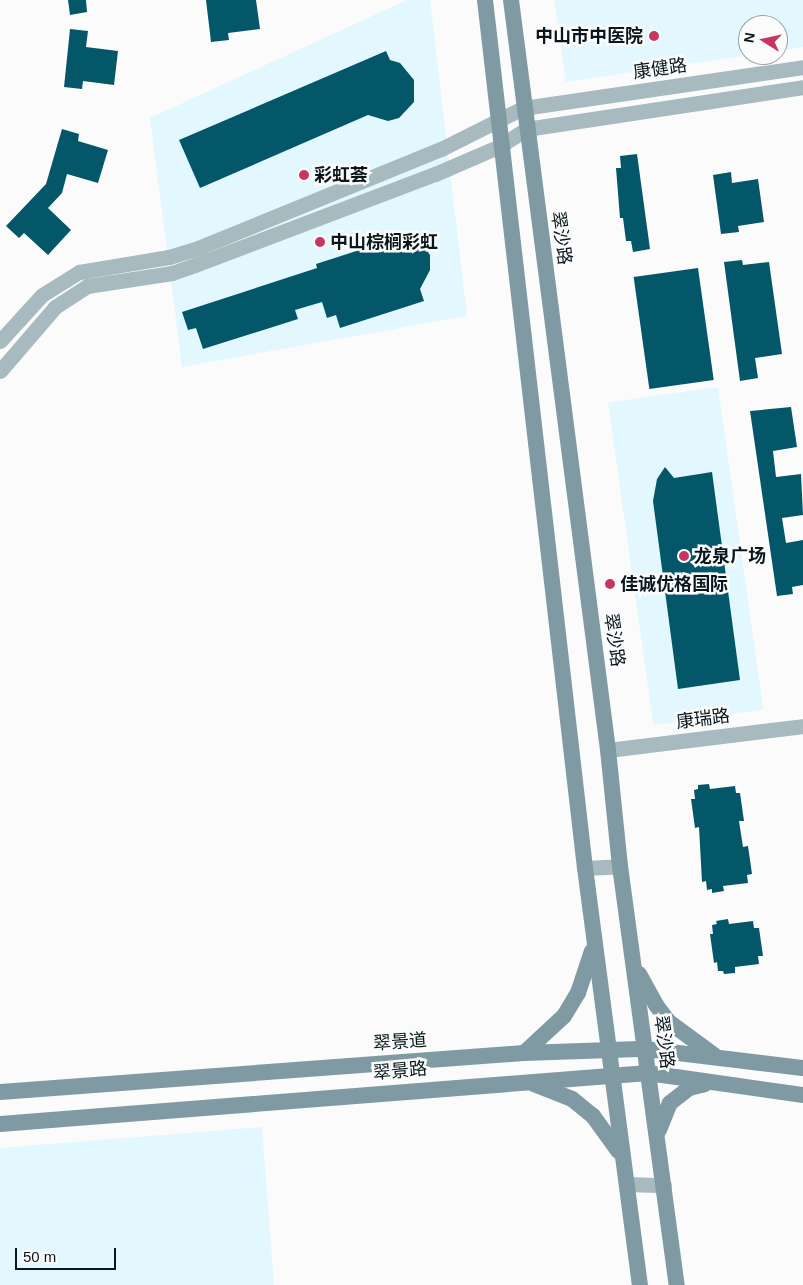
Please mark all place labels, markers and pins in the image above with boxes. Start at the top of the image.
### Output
place label: 中山市中医院 [535,25,643,47]
marker: 中山市中医院 [647,29,661,43]
place label: 彩虹荟 [314,164,368,186]
marker: 彩虹荟 [298,169,310,181]
place label: 中山棕榈彩虹 [330,231,438,253]
marker: 中山棕榈彩虹 [314,236,326,248]
place label: 龙泉广场 [694,545,766,567]
marker: 龙泉广场 [678,550,690,562]
place label: 佳诚优格国际 [620,573,728,595]
marker: 佳诚优格国际 [604,578,616,590]

